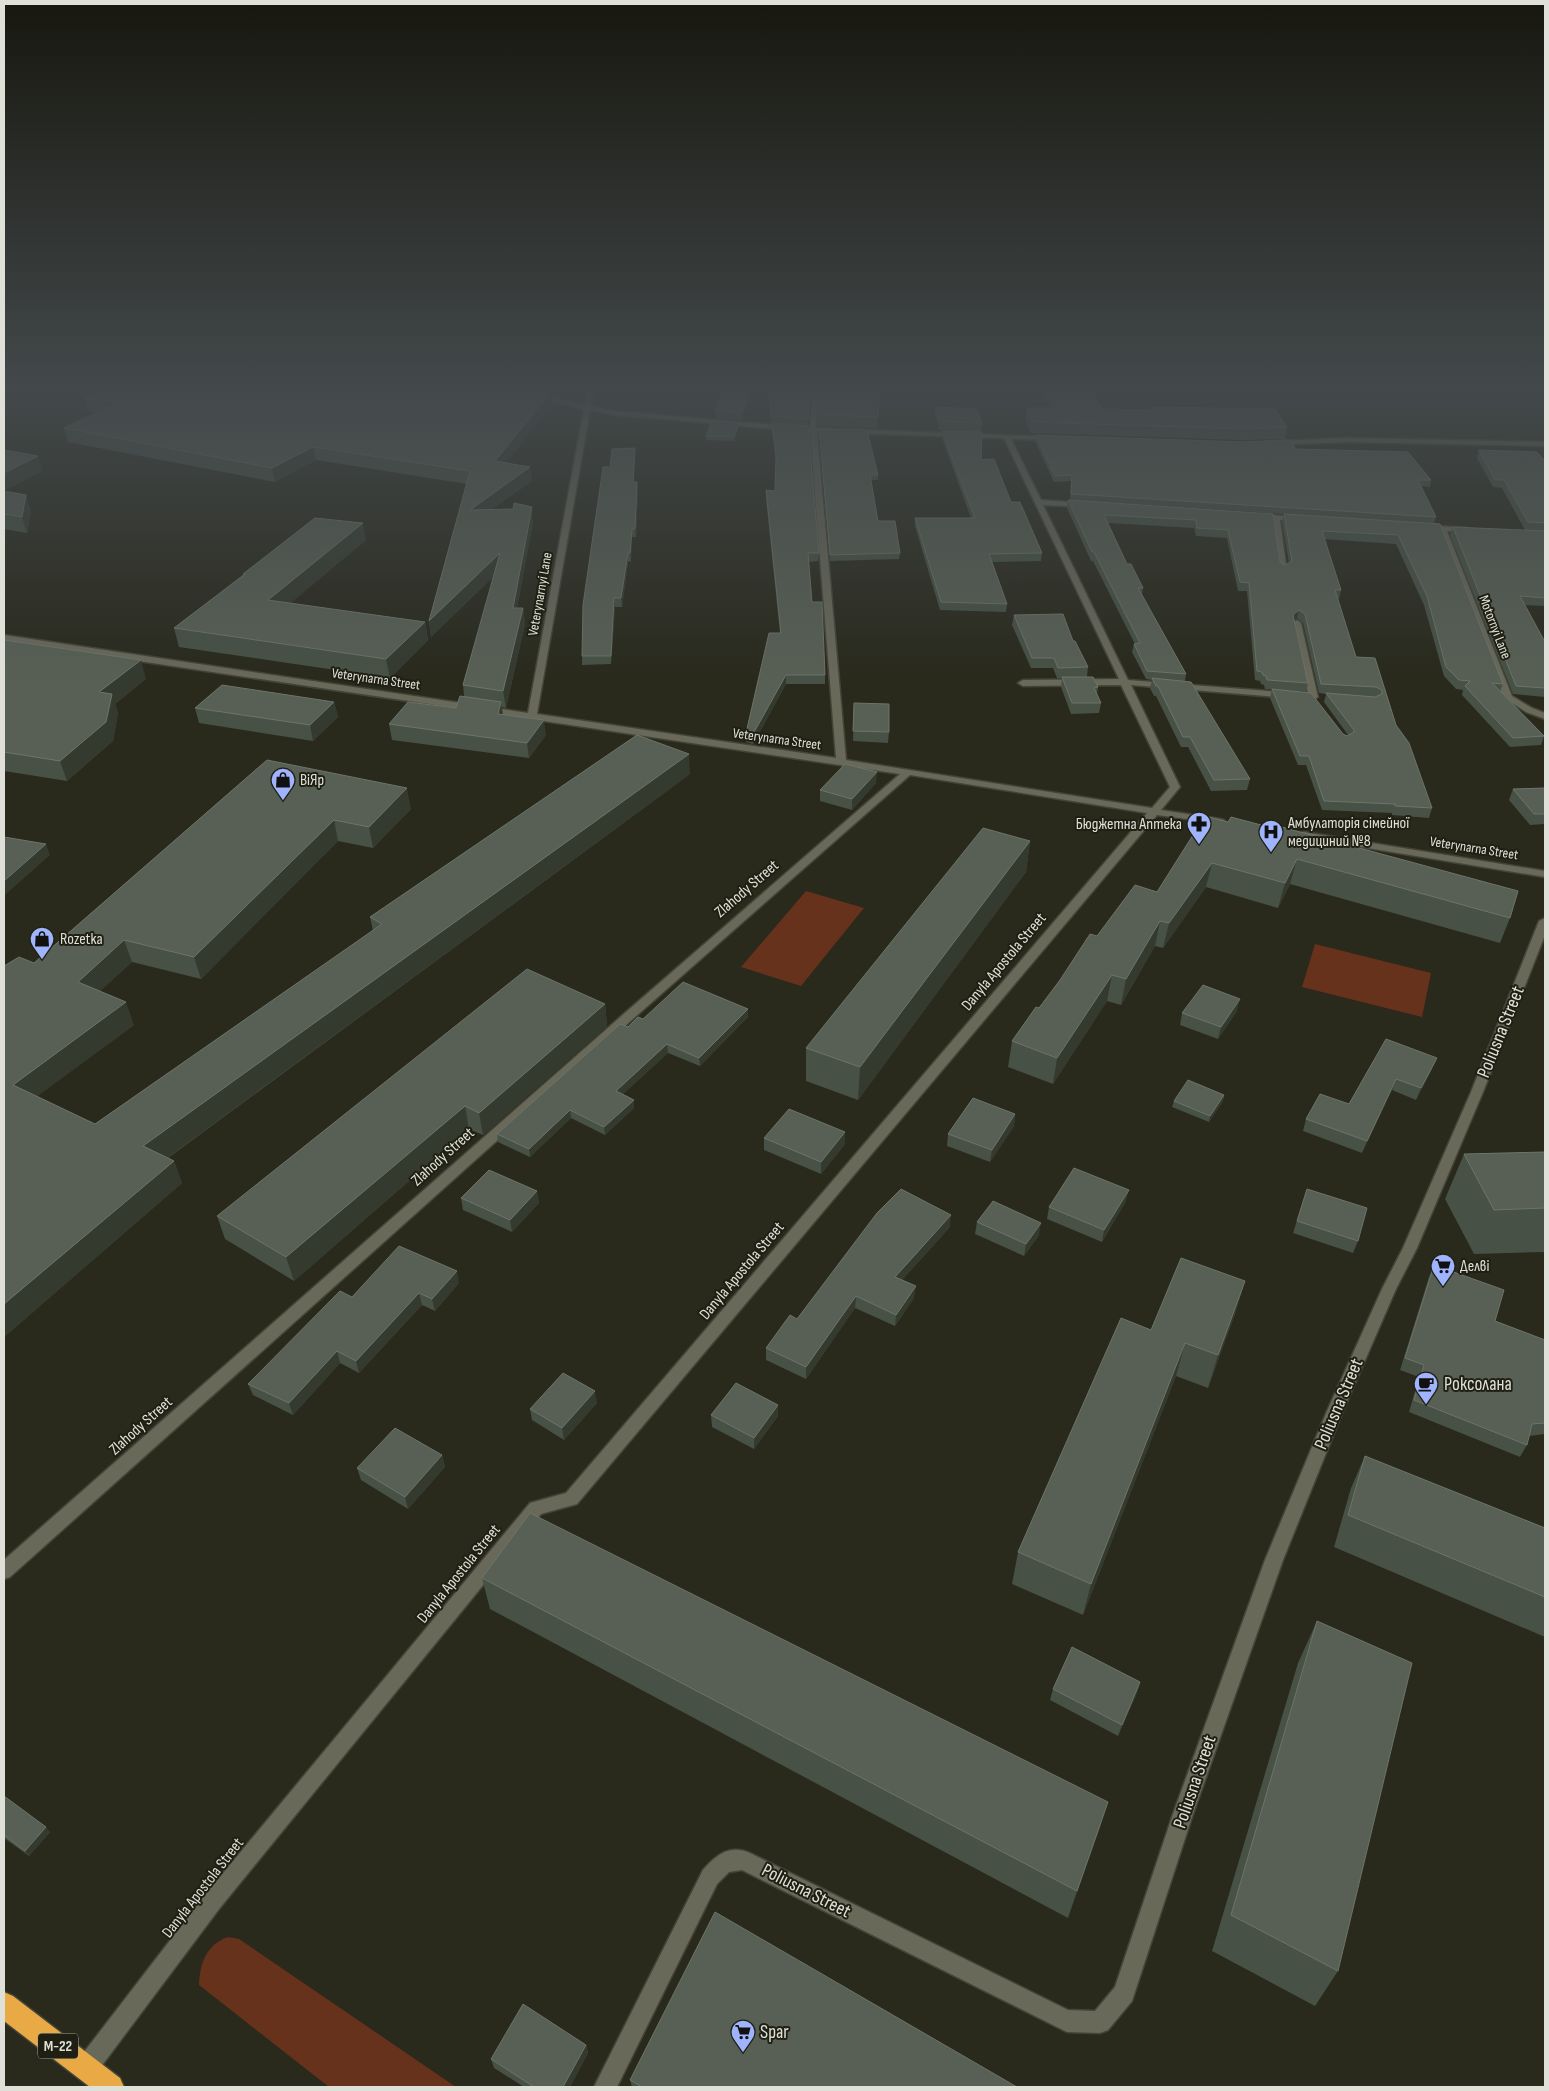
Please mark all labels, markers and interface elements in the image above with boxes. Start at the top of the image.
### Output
street label: Veterynarnyi Lane [524,551,556,637]
street label: Motornyi Lane [1475,593,1515,661]
street label: Veterynarna Street [331,664,421,694]
street label: Veterynarna Street [732,724,822,754]
shop icon: ВіЯр [270,767,296,801]
place label: ВіЯр [300,771,324,790]
pharmacy icon: Бюджетна Аптека [1186,811,1212,845]
place label: Амбулаторія сімейної медициний №8 [1287,814,1410,851]
place label: Бюджетна Аптека [1076,815,1182,834]
hospital icon: Амбулаторія сімейної медициний №8 [1258,819,1284,853]
street label: Veterynarna Street [1429,833,1519,863]
street label: Zlahody Street [711,856,783,922]
street label: Danyla Apostola Street [958,909,1050,1015]
shop icon: Rozetka [29,926,55,960]
place label: Rozetka [60,930,103,949]
street label: Poliusna Street [1472,983,1530,1081]
street label: Zlahody Street [408,1124,479,1190]
street label: Danyla Apostola Street [696,1218,788,1324]
supermarket icon: Делві [1430,1253,1456,1287]
place label: Делві [1460,1257,1489,1276]
street label: Poliusna Street [1310,1355,1369,1453]
cafe icon: Роксолана [1413,1371,1439,1405]
place label: Роксолана [1444,1373,1512,1396]
street label: Zlahody Street [106,1393,177,1459]
street label: Danyla Apostola Street [413,1521,505,1627]
street label: Poliusna Street [1168,1732,1222,1831]
street label: Danyla Apostola Street [158,1834,248,1942]
street label: Poliusna Street [758,1859,854,1923]
supermarket icon: Spar [730,2019,756,2053]
place label: Spar [760,2021,789,2044]
road number: М-22 [38,2034,78,2058]

